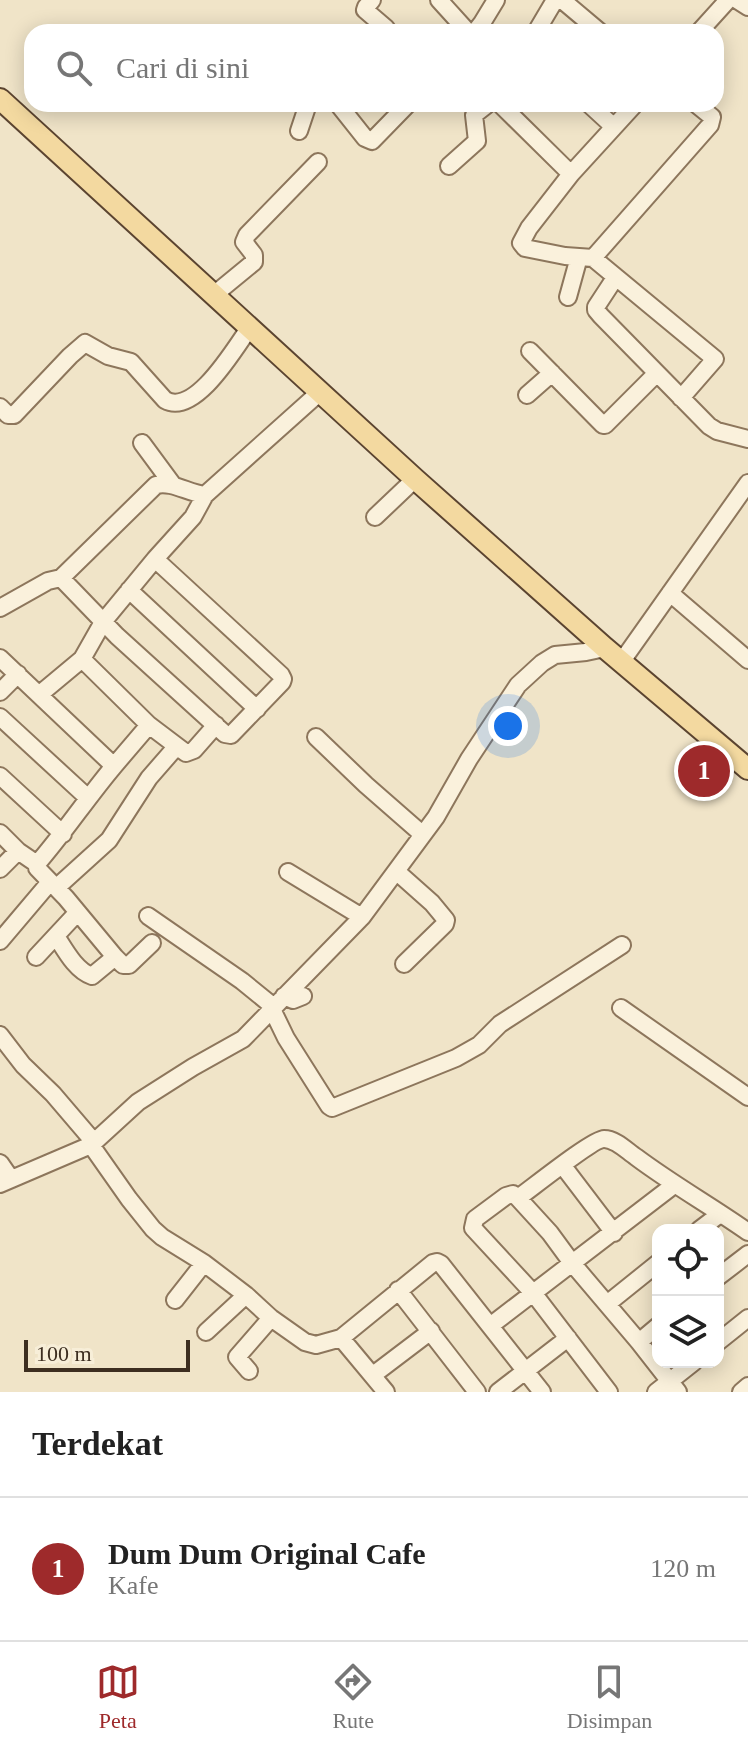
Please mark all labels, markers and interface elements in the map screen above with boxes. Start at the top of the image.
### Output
search box [24,24,724,112]
icon: search [52,46,96,90]
text: Cari di sini [116,51,249,84]
your location [488,706,528,746]
pin: 1 [678,741,730,801]
map controls [652,1224,724,1368]
button: locate [652,1224,724,1296]
button: layers [652,1296,724,1368]
scale bar [24,1336,190,1372]
text: 100 m [36,1341,92,1366]
text: Terdekat [32,1425,163,1462]
text: Dum Dum Original Cafe [108,1537,426,1570]
text: 1 [52,1554,65,1583]
text: 120 m [650,1554,716,1583]
text: Kafe [108,1571,159,1600]
tab: Peta [96,1660,140,1734]
tab: Rute [331,1660,375,1734]
tab: Disimpan [567,1660,652,1734]

